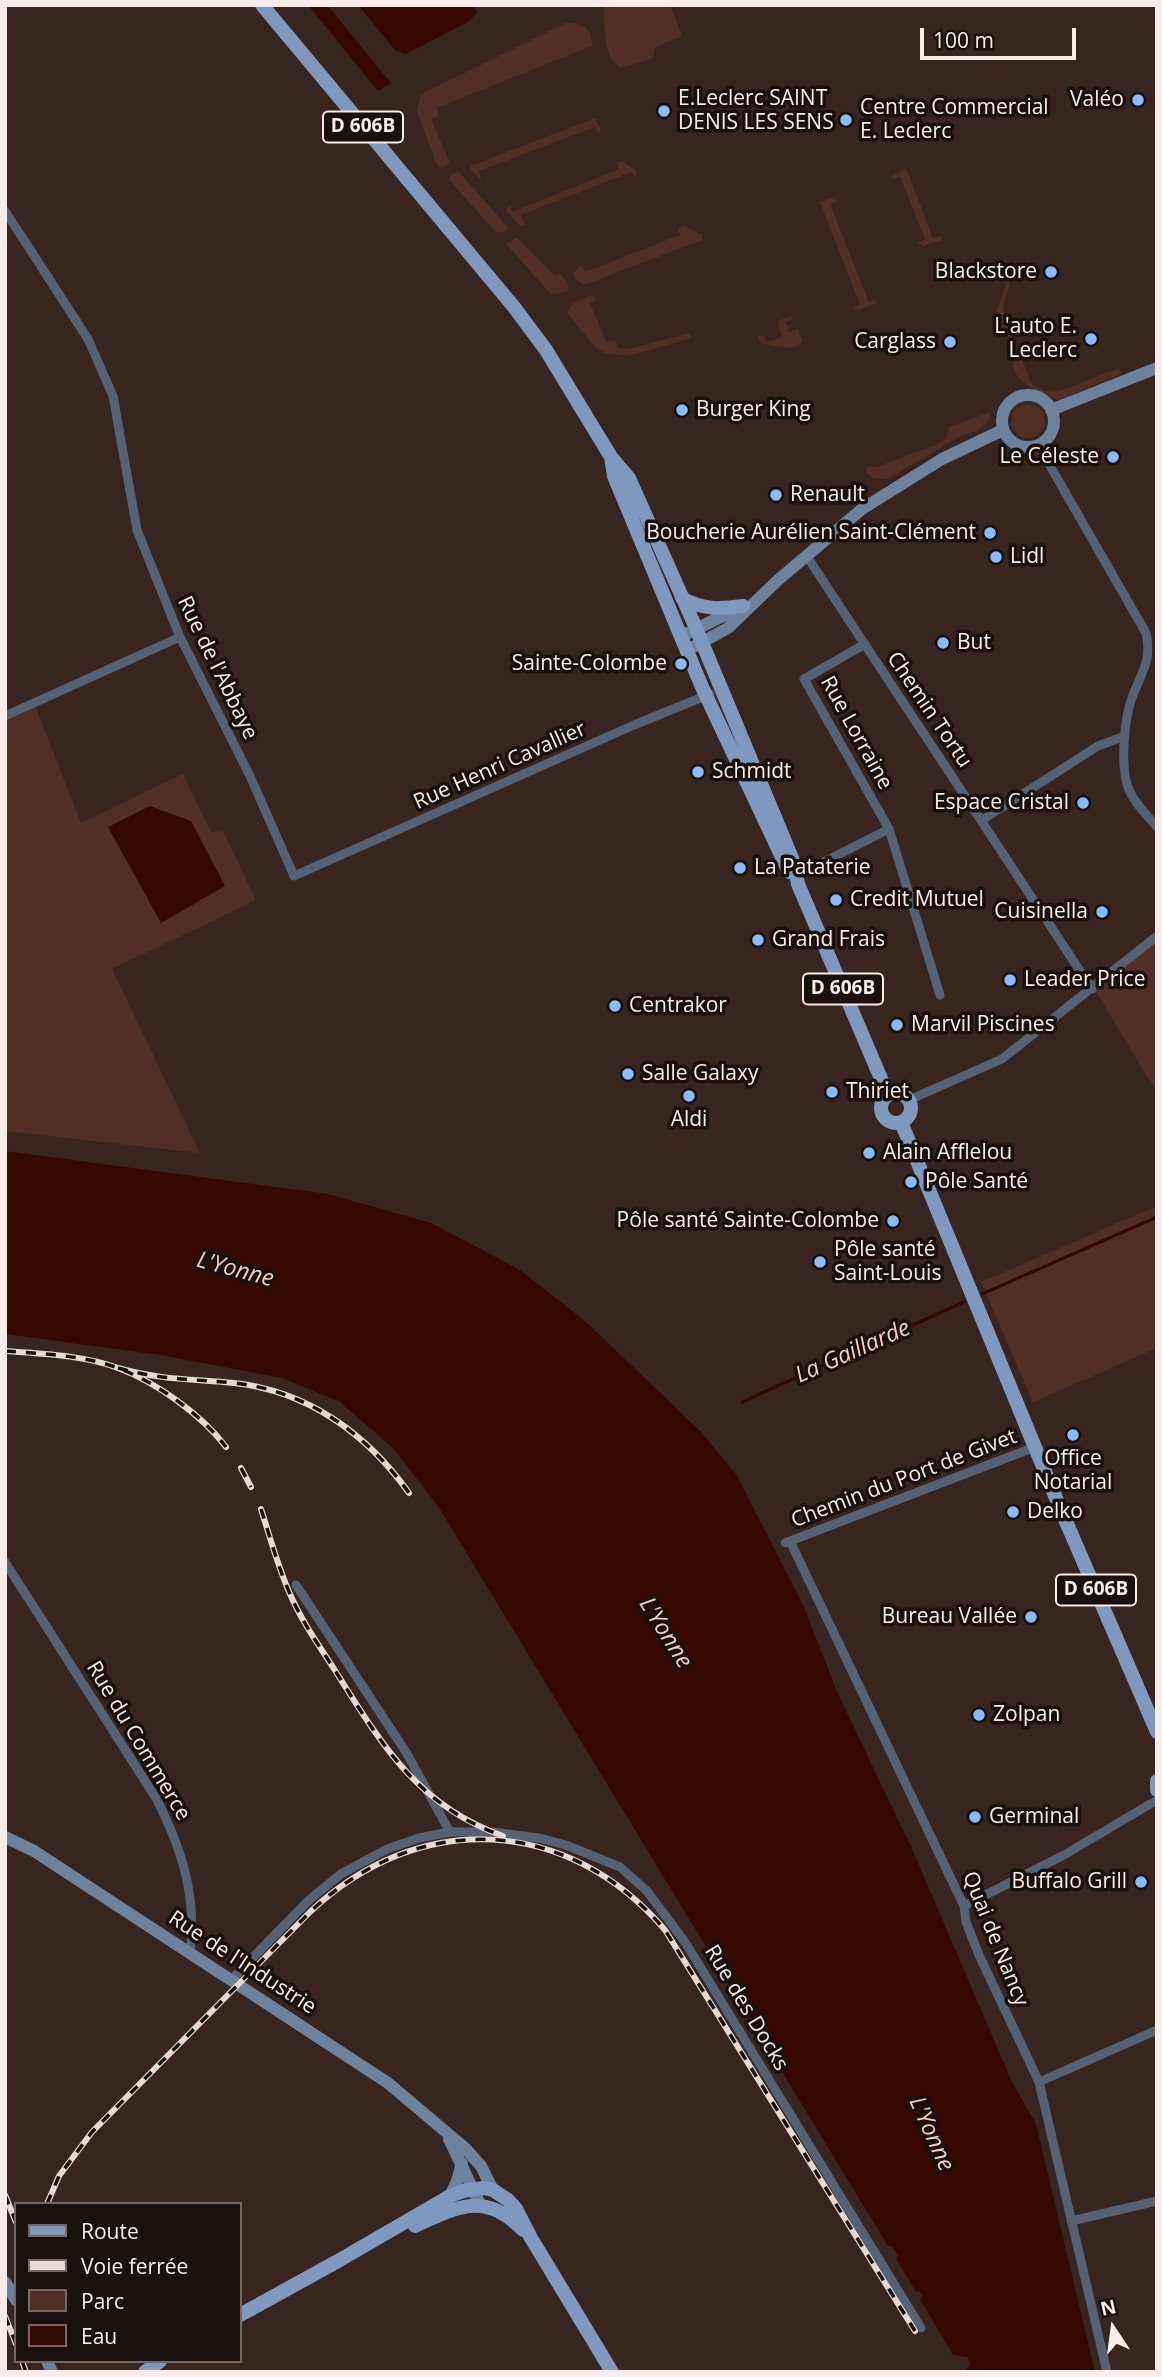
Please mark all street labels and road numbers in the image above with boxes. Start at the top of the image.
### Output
road number: D 606B [323,111,403,142]
street label: Rue de l'Abbaye [171,592,263,744]
street label: Chemin Tortu [881,647,977,773]
street label: Rue Lorraine [815,672,897,794]
street label: Rue Henri Cavallier [410,717,590,815]
road number: D 606B [803,973,883,1004]
street label: Chemin du Port de Givet [788,1424,1020,1534]
road number: D 606B [1056,1574,1136,1606]
street label: Rue du Commerce [81,1657,195,1825]
street label: Quai de Nancy [957,1868,1033,2010]
street label: Rue de l'Industrie [164,1906,320,2020]
street label: Rue des Docks [699,1941,793,2075]

